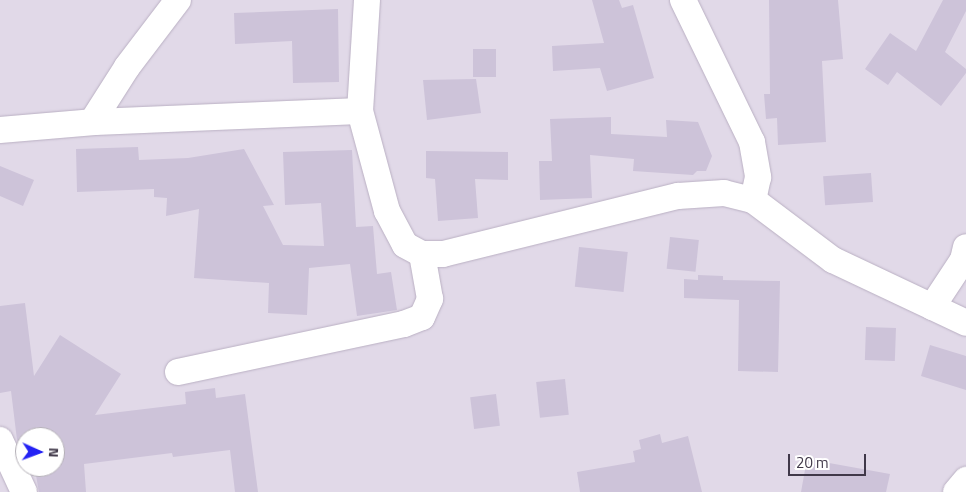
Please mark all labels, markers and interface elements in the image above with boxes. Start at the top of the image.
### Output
north arrow [15,427,65,477]
scale bar [791,444,868,476]
text: N [44,447,65,458]
text: 20 m [796,451,829,474]

